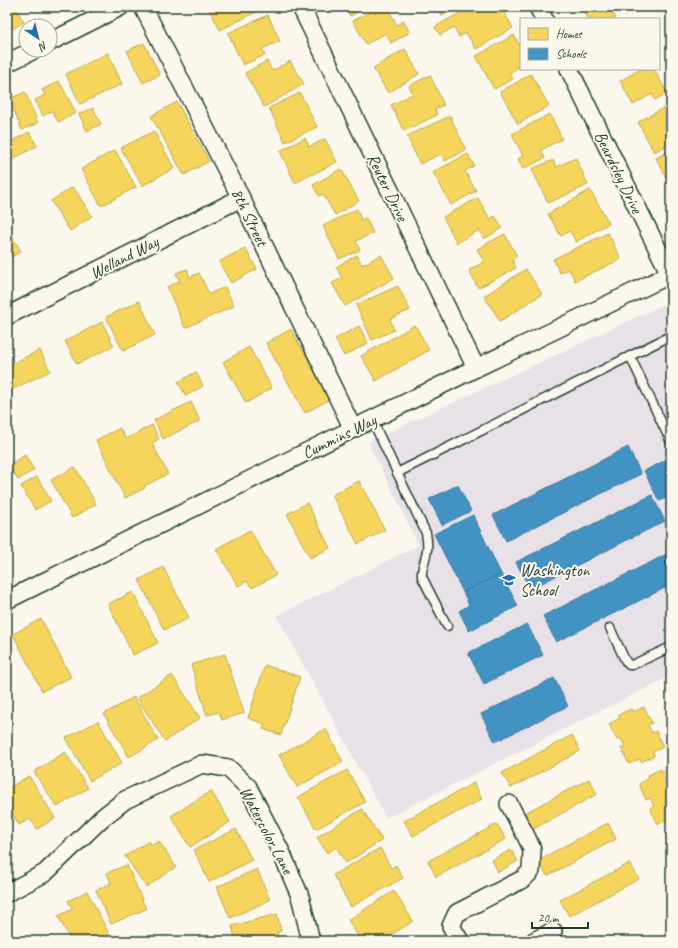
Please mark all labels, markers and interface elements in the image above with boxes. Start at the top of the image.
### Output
north arrow [18,18,58,58]
legend [520,18,660,70]
text: Homes [556,26,583,42]
text: N [35,39,51,55]
text: Schools [556,46,588,62]
street label: Beardsley Drive [590,128,648,218]
street label: Reuter Drive [362,150,414,226]
street label: 8th Street [227,185,274,252]
street label: Welland Way [86,231,163,284]
street label: Cummins Way [299,409,381,463]
place label: Washington School [520,560,591,601]
school or university icon: Washington School [501,572,517,588]
street label: Watercolor Lane [235,783,299,879]
scale bar [532,904,588,930]
text: 20 m [538,910,560,926]

